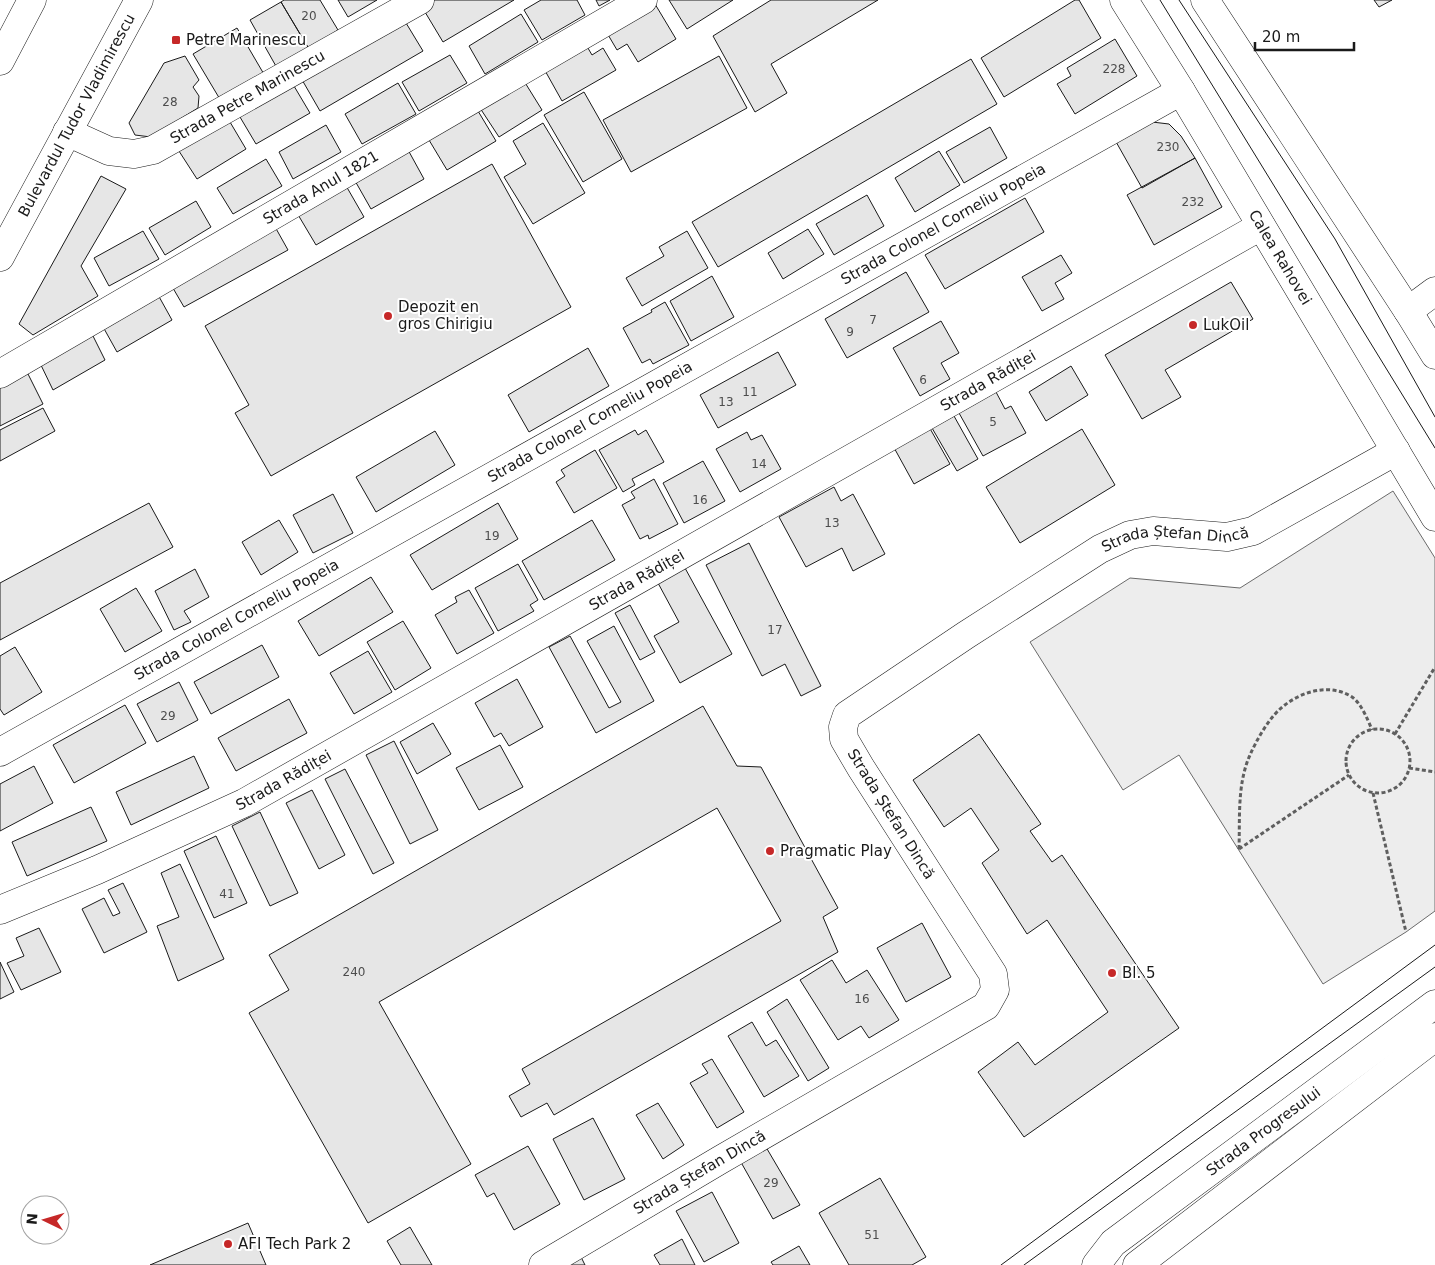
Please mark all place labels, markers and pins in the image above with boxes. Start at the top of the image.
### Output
place label: Petre Marinescu [186,31,306,49]
marker: Petre Marinescu [170,34,182,46]
place label: Depozit en gros Chirigiu [398,298,493,333]
marker: Depozit en gros Chirigiu [382,310,394,322]
place label: LukOil [1203,316,1249,334]
marker: LukOil [1187,319,1199,331]
place label: Pragmatic Play [780,842,892,860]
marker: Pragmatic Play [764,845,776,857]
place label: Bl. 5 [1122,964,1156,982]
marker: Bl. 5 [1106,967,1118,979]
place label: AFI Tech Park 2 [238,1235,351,1253]
marker: AFI Tech Park 2 [222,1238,234,1250]

